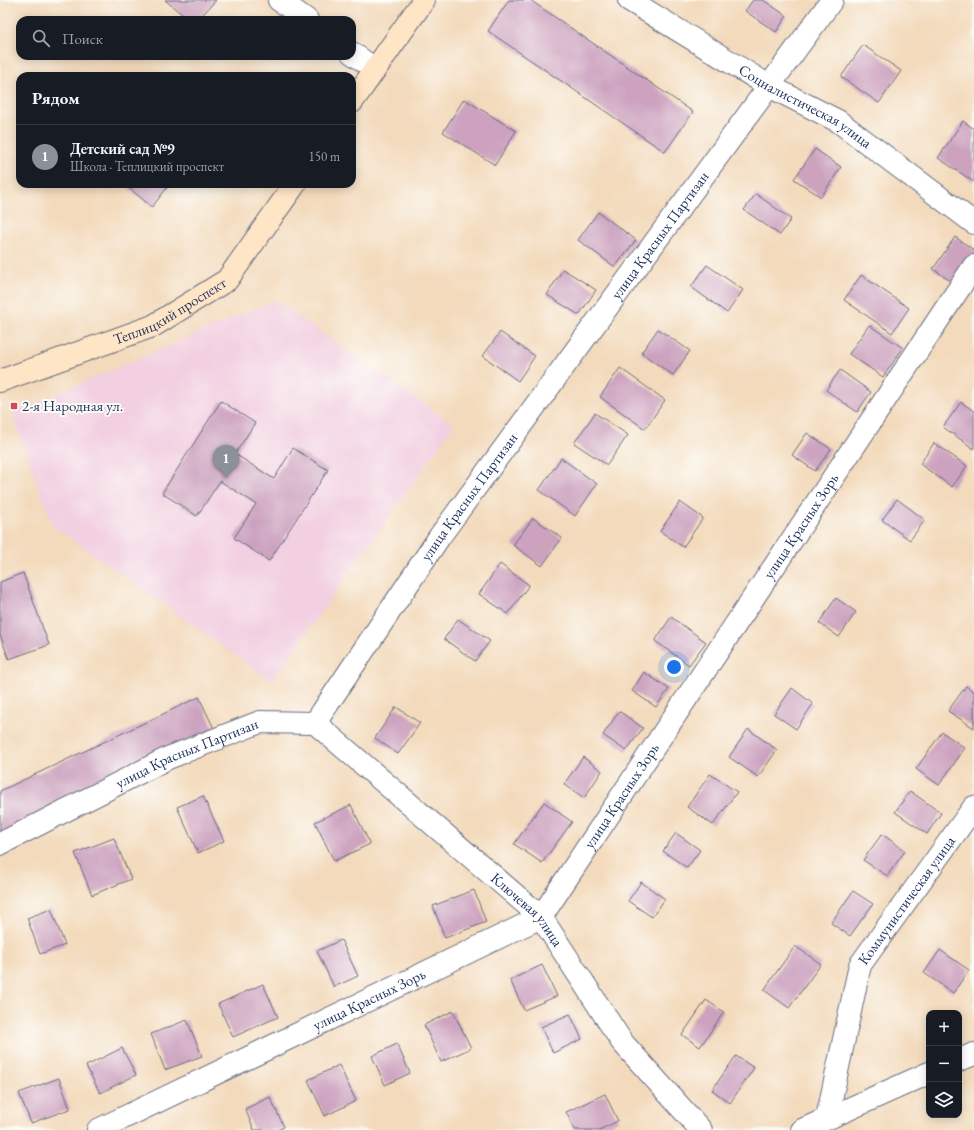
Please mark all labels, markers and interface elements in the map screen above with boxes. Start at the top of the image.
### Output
search box [16,16,356,60]
icon: search [30,27,52,49]
text: Поиск [62,29,103,48]
street label: Социалистическая улица [735,60,876,152]
text: Рядом [32,87,80,109]
text: Детский сад №9 [70,139,175,158]
text: 1 [42,148,48,165]
text: 150 m [309,148,340,165]
text: Школа · Теплицкий проспект [70,158,224,175]
street label: улица Красных Партизан [606,167,713,303]
street label: Теплицкий проспект [110,273,230,349]
place label: 2-я Народная ул. [22,396,123,415]
marker: 2-я Народная ул. [9,401,19,411]
street label: улица Красных Партизан [416,429,521,565]
pin: 1 [213,445,239,478]
street label: улица Красных Зорь [759,469,842,582]
your location [664,657,684,677]
street label: улица Красных Партизан [112,714,261,792]
street label: улица Красных Зорь [579,739,663,852]
street label: Коммунистическая улица [853,832,959,968]
street label: Ключевая улица [487,868,568,950]
street label: улица Красных Зорь [310,964,429,1034]
map controls [926,1010,962,1118]
button: + [926,1010,962,1046]
button: − [926,1046,962,1082]
button: layers [926,1082,962,1118]

